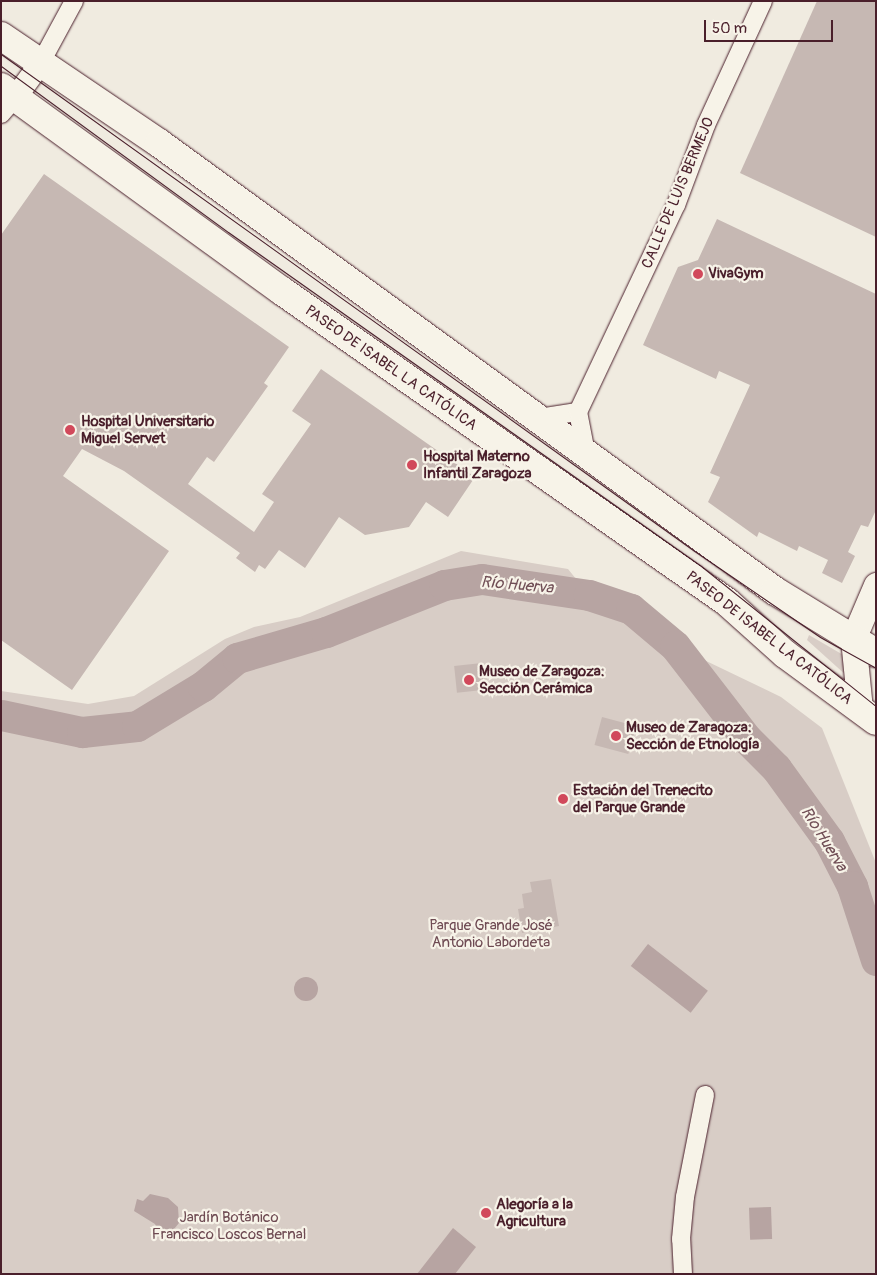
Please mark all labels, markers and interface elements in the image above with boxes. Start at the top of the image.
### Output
scale bar [707,10,836,42]
text: 50 m [712,19,747,38]
street label: CALLE DE LUIS BERMEJO [638,115,718,271]
place label: VivaGym [708,265,763,283]
marker: VivaGym [692,268,704,280]
street label: PASEO DE ISABEL LA CATÓLICA [302,302,480,434]
place label: Hospital Universitario Miguel Servet [81,412,214,447]
marker: Hospital Universitario Miguel Servet [63,423,77,437]
place label: Hospital Materno Infantil Zaragoza [423,447,532,482]
marker: Hospital Materno Infantil Zaragoza [405,458,419,472]
street label: PASEO DE ISABEL LA CATÓLICA [682,568,856,708]
water label: Río Huerva [480,572,554,598]
place label: Museo de Zaragoza: Sección Cerámica [479,662,605,697]
marker: Museo de Zaragoza: Sección Cerámica [463,674,475,686]
place label: Museo de Zaragoza: Sección de Etnología [626,718,759,753]
marker: Museo de Zaragoza: Sección de Etnología [610,730,622,742]
place label: Estación del Trenecito del Parque Grande [573,781,713,816]
marker: Estación del Trenecito del Parque Grande [557,793,569,805]
water label: Río Huerva [797,803,851,875]
park label: Parque Grande José Antonio Labordeta [429,916,553,951]
place label: Alegoría a la Agricultura [496,1195,573,1230]
marker: Alegoría a la Agricultura [480,1207,492,1219]
park label: Jardín Botánico Francisco Loscos Bernal [152,1208,306,1243]

